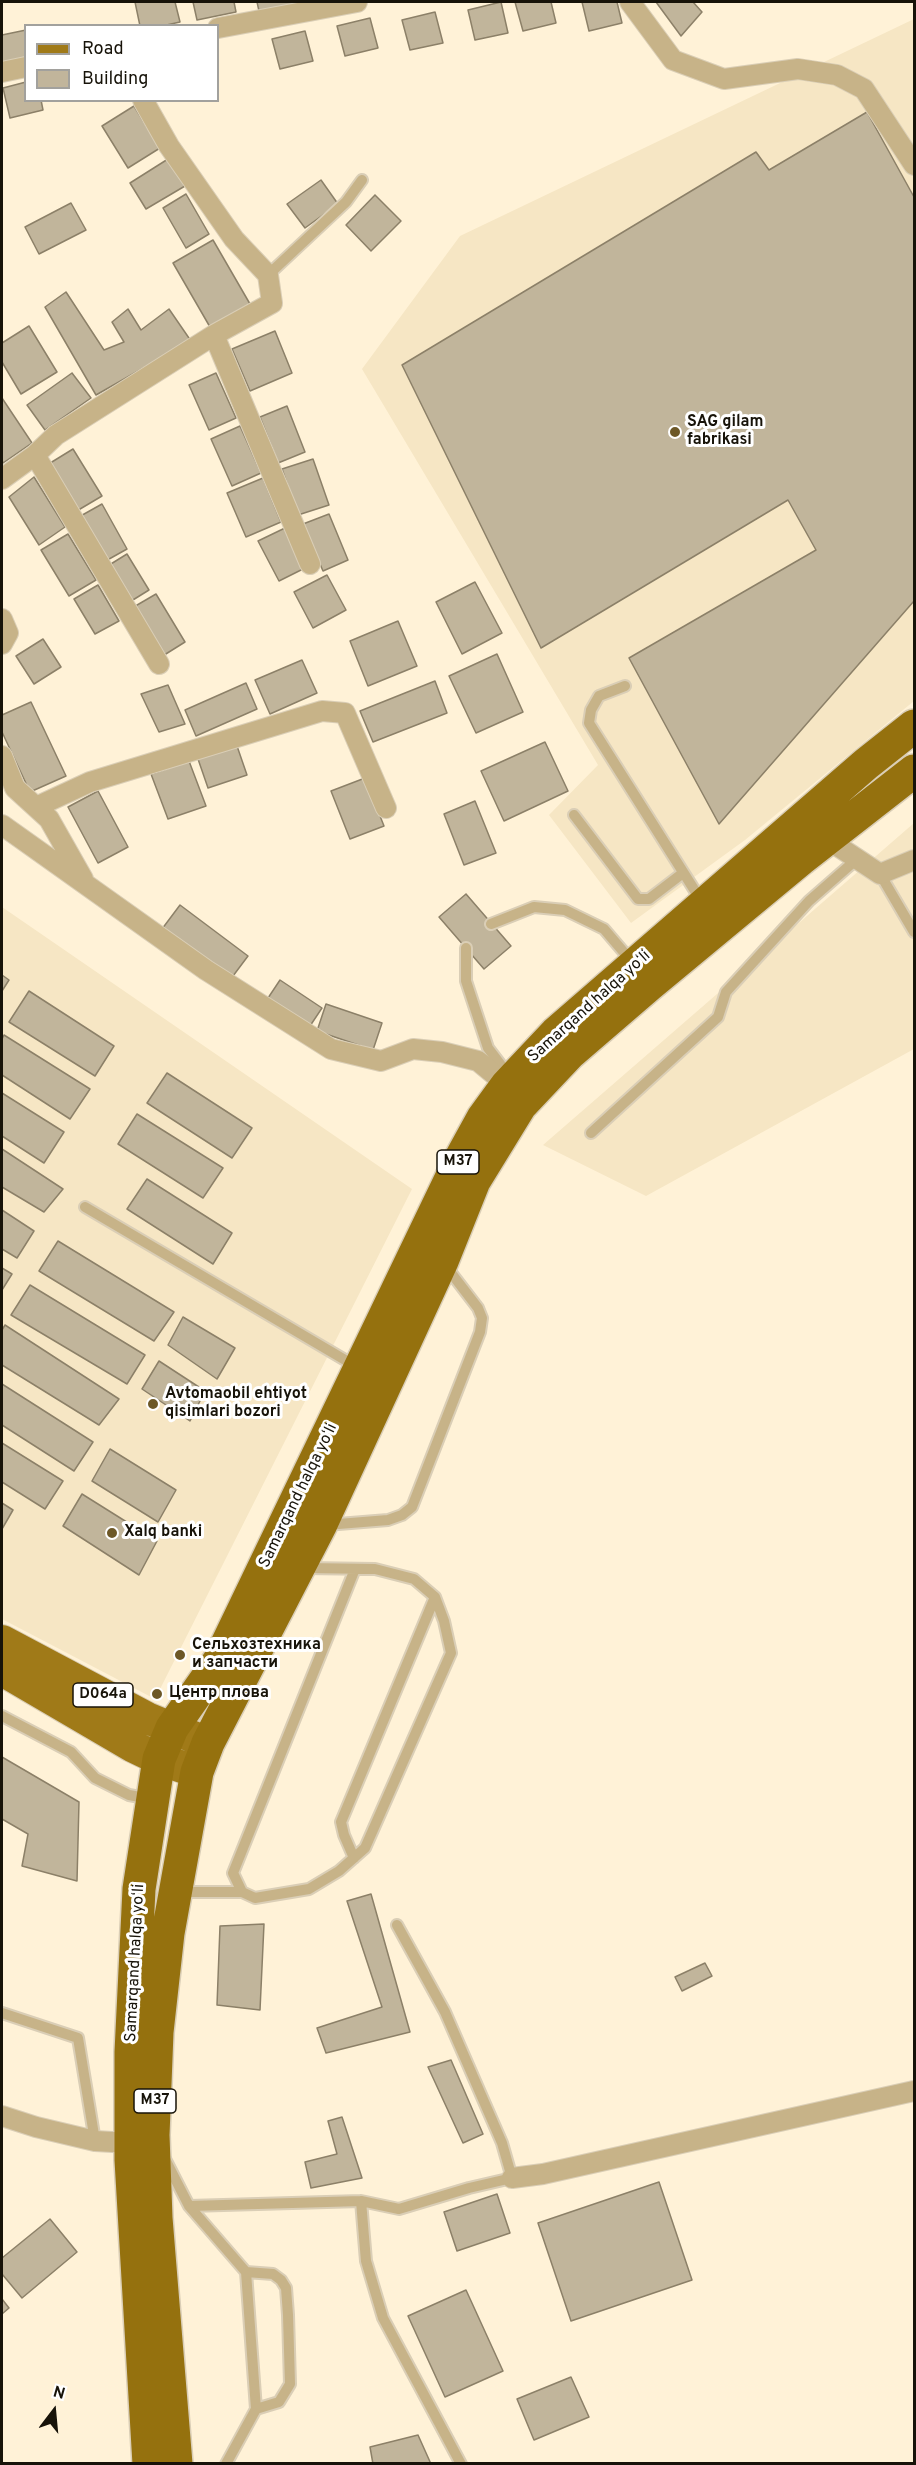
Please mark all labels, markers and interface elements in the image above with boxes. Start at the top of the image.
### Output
legend [24,24,219,102]
text: Road [82,38,124,61]
text: Building [82,68,148,91]
place label: SAG gilam fabrikasi [687,413,764,451]
marker: SAG gilam fabrikasi [668,425,682,439]
street label: Samarqand halqa yoʻli [525,947,655,1067]
road number: M37 [437,1150,479,1174]
place label: Avtomaobil ehtiyot qisimlari bozori [165,1385,307,1423]
marker: Avtomaobil ehtiyot qisimlari bozori [146,1397,160,1411]
street label: Samarqand halqa yoʻli [256,1421,342,1571]
place label: Xalq banki [124,1523,202,1543]
marker: Xalq banki [105,1526,119,1540]
place label: Сельхозтехника и запчасти [192,1636,321,1674]
marker: Сельхозтехника и запчасти [173,1648,187,1662]
road number: D064a [73,1683,133,1707]
place label: Центр плова [169,1684,269,1704]
marker: Центр плова [150,1687,164,1701]
street label: Samarqand halqa yoʻli [122,1884,150,2042]
road number: M37 [134,2089,176,2113]
north arrow [24,2381,84,2441]
text: N [51,2382,67,2405]

